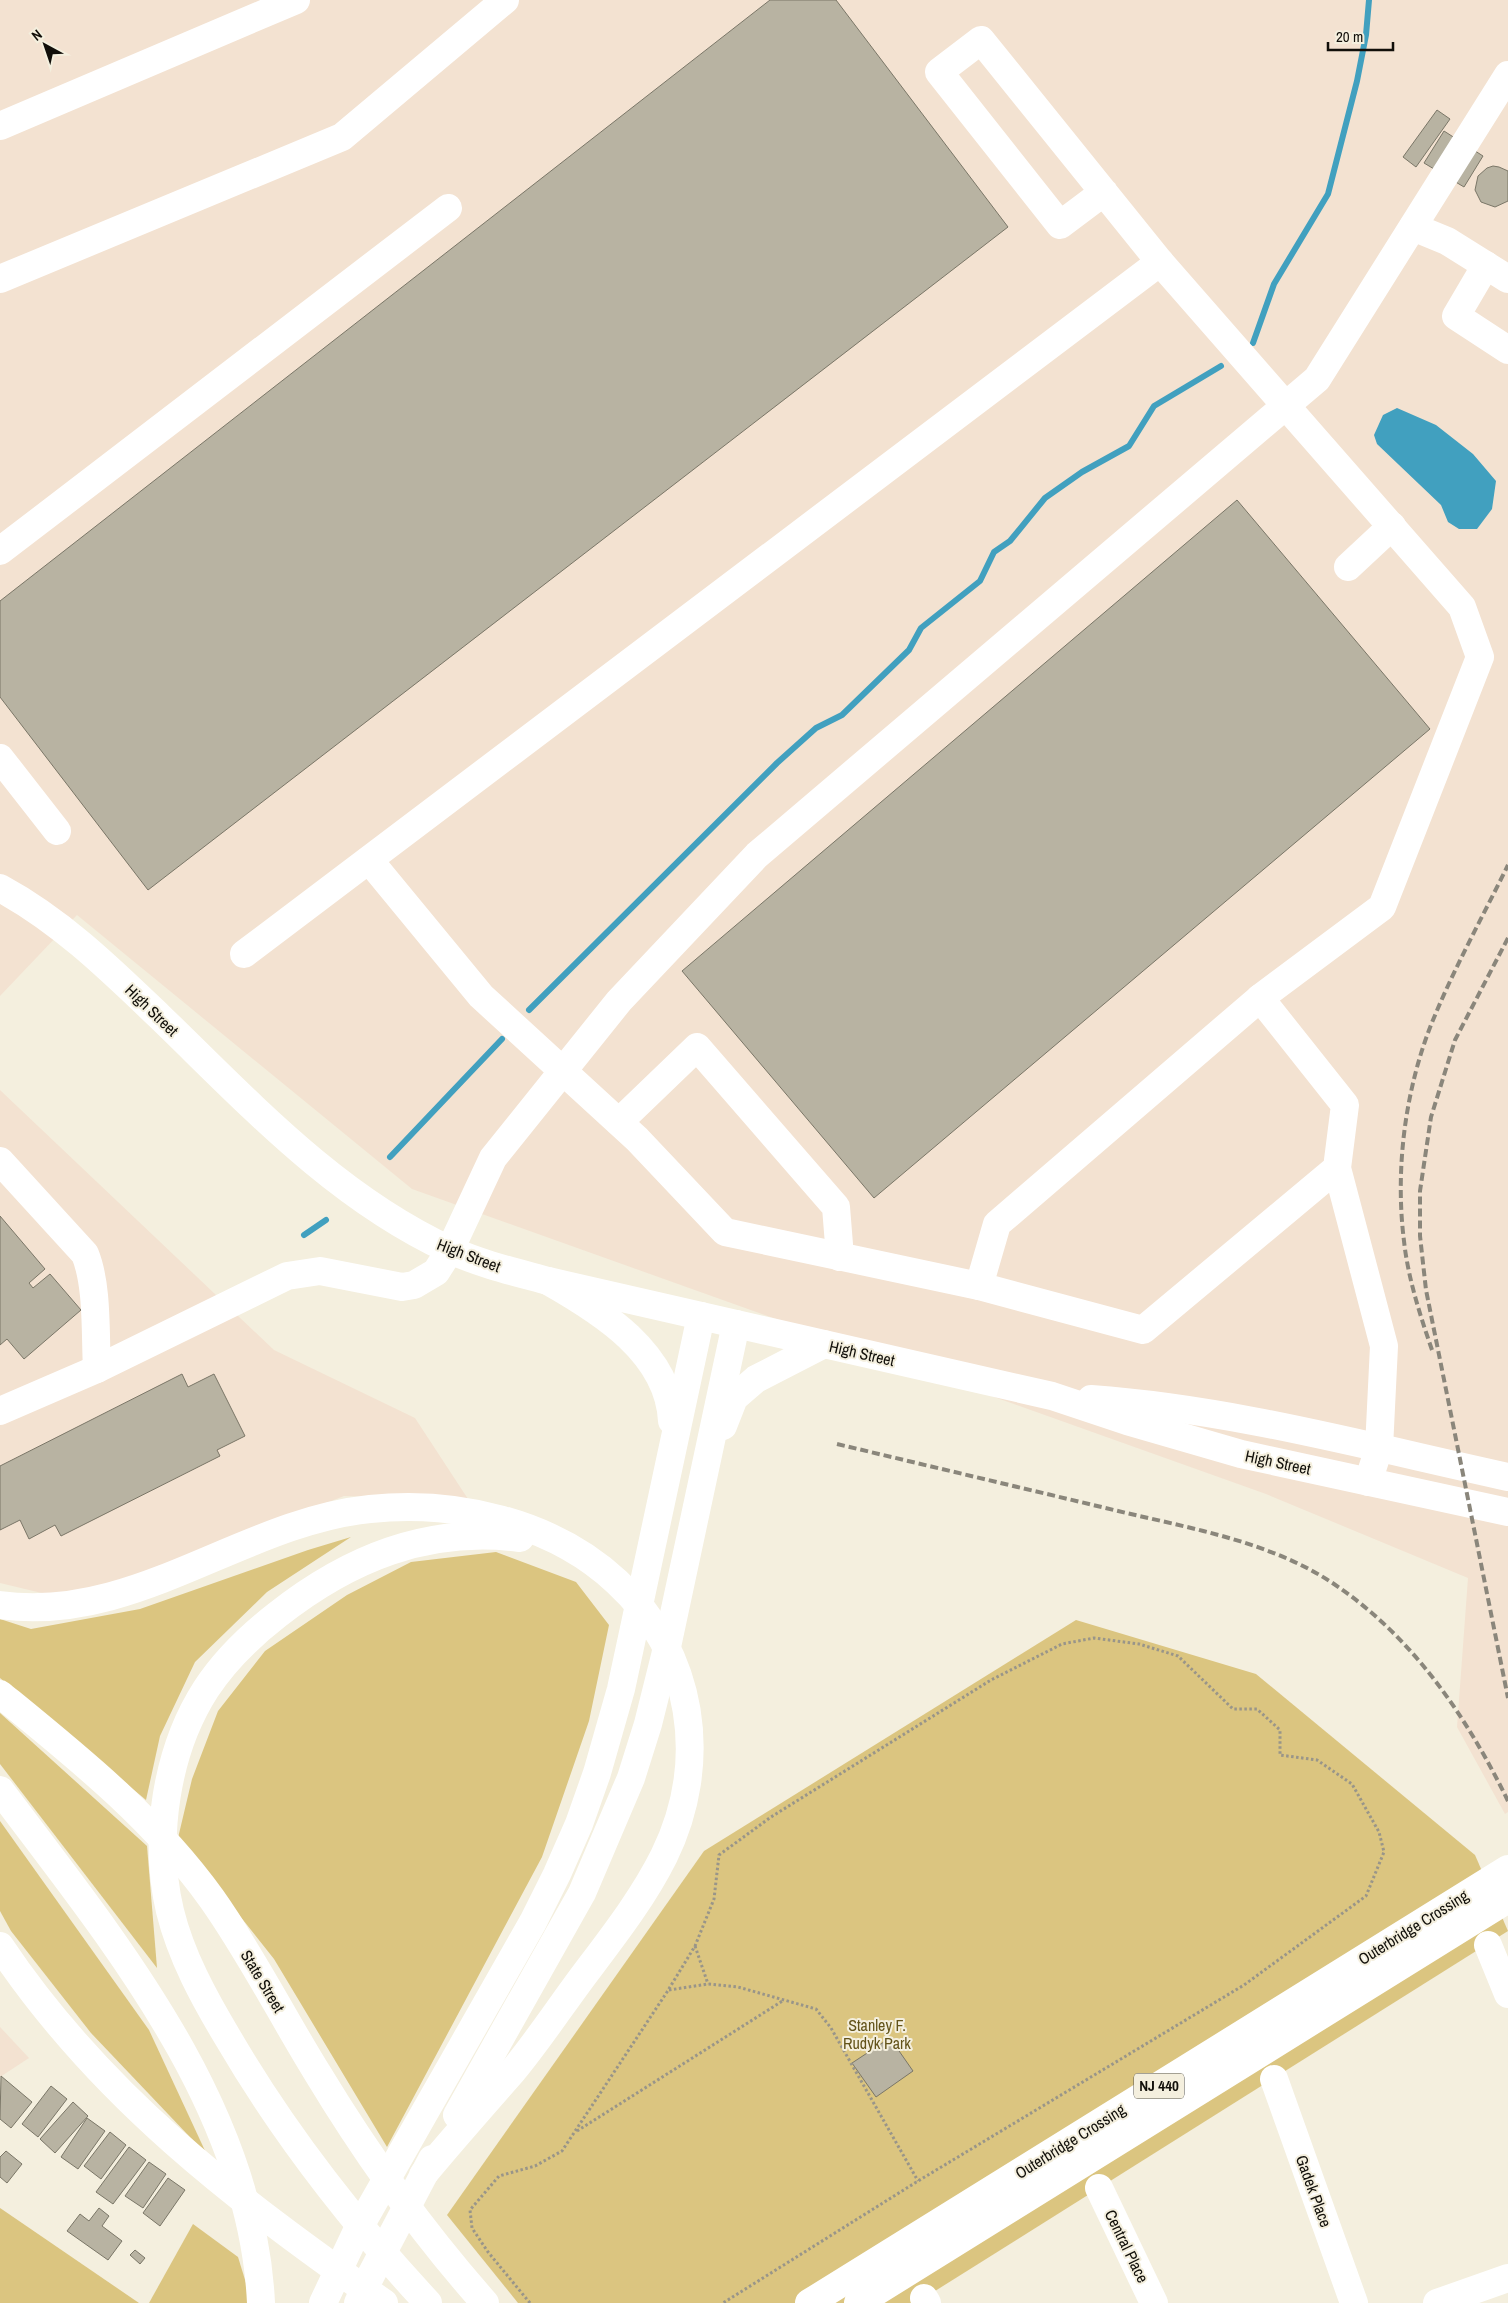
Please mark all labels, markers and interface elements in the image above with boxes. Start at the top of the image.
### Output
north arrow [20,20,70,70]
scale bar [1328,20,1393,52]
text: N [28,25,46,45]
text: 20 m [1336,26,1363,47]
street label: High Street [120,979,184,1041]
street label: High Street [434,1233,504,1277]
street label: High Street [827,1335,897,1371]
street label: High Street [1243,1444,1313,1480]
street label: Outerbridge Crossing [1354,1884,1473,1970]
street label: State Street [236,1946,290,2017]
park label: Stanley F. Rudyk Park [843,2014,911,2054]
road number: NJ 440 [1134,2074,1184,2098]
street label: Outerbridge Crossing [1011,2098,1130,2184]
street label: Gadek Place [1291,2152,1337,2230]
street label: Central Place [1100,2206,1154,2286]

